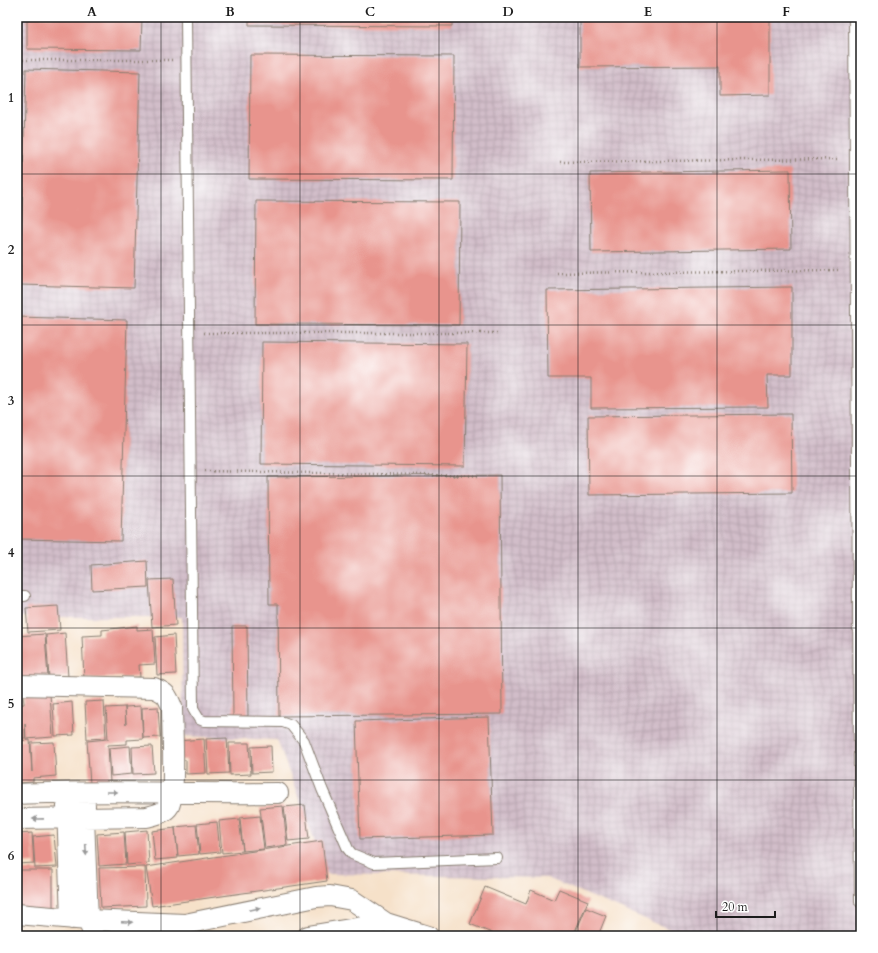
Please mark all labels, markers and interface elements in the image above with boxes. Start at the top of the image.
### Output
text: A [87,3,97,21]
text: B [225,3,235,21]
text: C [365,3,375,21]
text: D [502,3,514,21]
text: E [644,3,652,21]
text: F [782,3,790,21]
text: 1 [8,89,14,107]
text: 2 [8,241,15,259]
text: 3 [8,392,15,410]
text: 4 [8,544,15,562]
text: 5 [8,695,14,713]
one-way arrow [106,789,119,795]
one-way arrow [31,816,44,822]
one-way arrow [82,844,89,856]
text: 6 [8,847,15,865]
scale bar [716,893,775,919]
text: 20 m [722,899,749,915]
one-way arrow [249,906,261,912]
one-way arrow [121,919,134,925]

